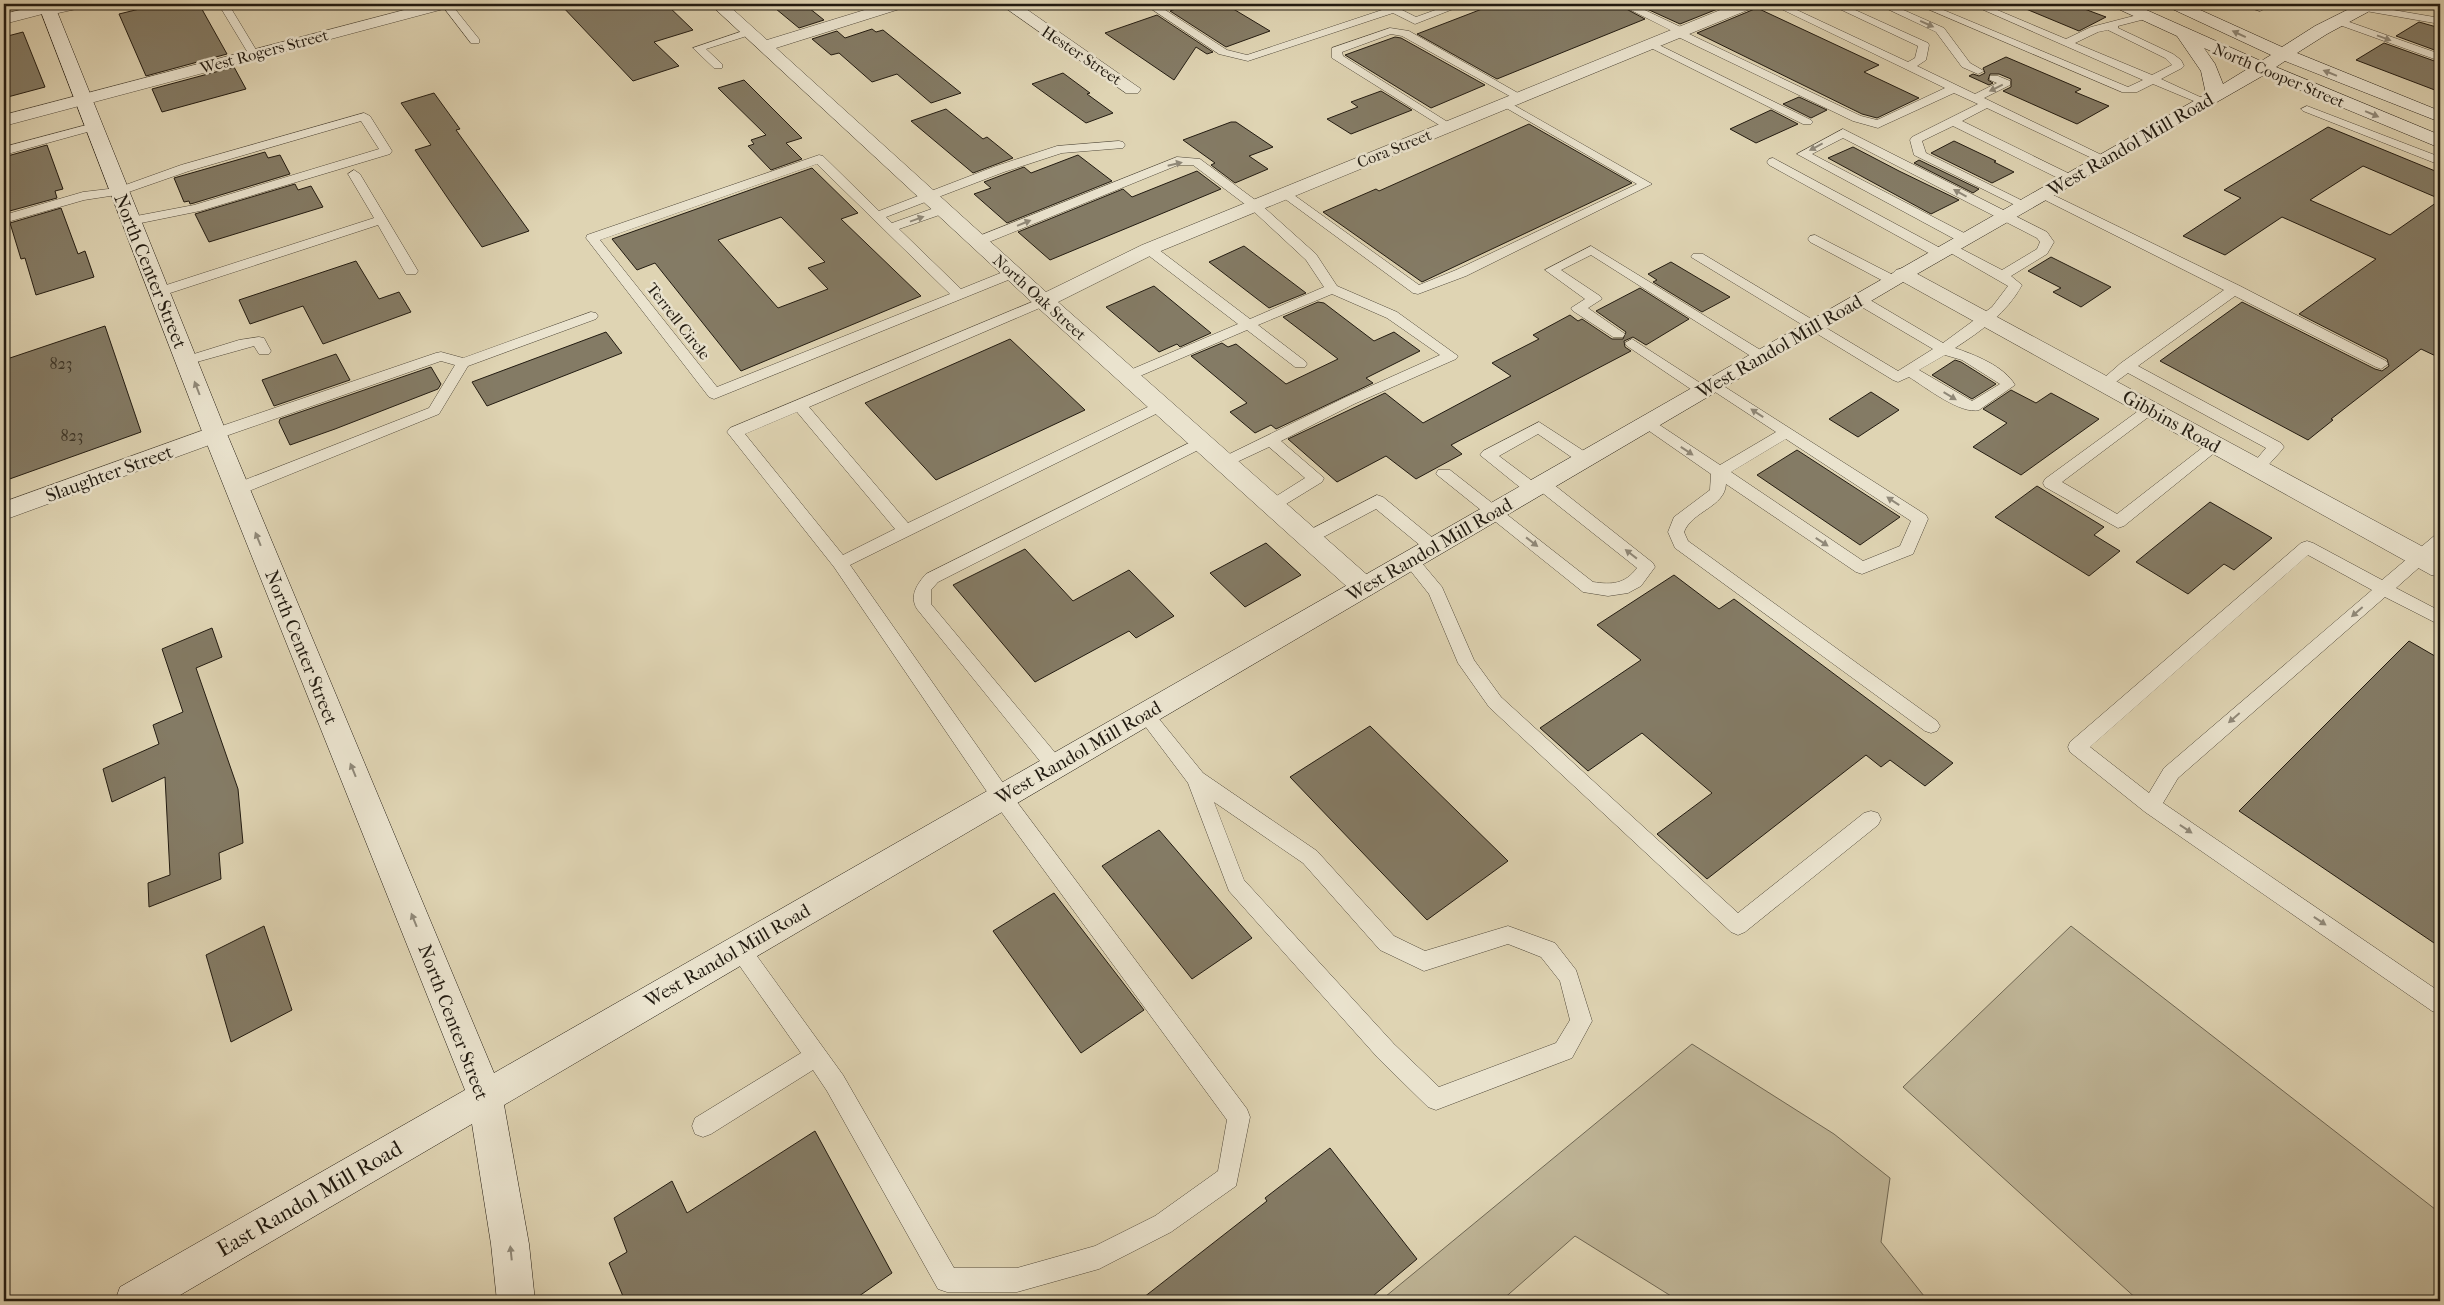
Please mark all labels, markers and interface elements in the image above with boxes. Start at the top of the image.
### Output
one-way arrow [1920,20,1934,28]
street label: Hester Street [1038,22,1126,89]
street label: West Rogers Street [197,25,331,78]
one-way arrow [2232,29,2246,37]
one-way arrow [2377,34,2392,42]
street label: North Cooper Street [2210,39,2348,112]
one-way arrow [2322,69,2337,77]
one-way arrow [1989,84,2003,92]
street label: West Randol Mill Road [2043,88,2218,202]
one-way arrow [2365,111,2379,119]
street label: Cora Street [1354,125,1434,172]
one-way arrow [1809,143,1824,151]
one-way arrow [1168,160,1183,168]
one-way arrow [1954,189,1967,198]
street label: North Center Street [109,191,191,352]
one-way arrow [910,215,925,222]
one-way arrow [1017,219,1032,227]
street label: North Oak Street [989,251,1090,344]
street label: Terrell Circle [643,279,715,364]
street label: West Randol Mill Road [1692,290,1867,404]
house number: 823 [50,354,72,373]
one-way arrow [193,380,201,395]
street label: Gibbins Road [2119,386,2225,458]
one-way arrow [1943,391,1956,400]
one-way arrow [1750,408,1764,417]
house number: 823 [61,426,83,445]
street label: Slaughter Street [43,441,176,507]
one-way arrow [1680,446,1694,456]
street label: West Randol Mill Road [1342,493,1517,607]
one-way arrow [1887,496,1900,506]
one-way arrow [254,531,262,546]
one-way arrow [1525,537,1538,548]
one-way arrow [1815,537,1828,546]
one-way arrow [1625,548,1638,559]
street label: North Center Street [260,567,342,728]
one-way arrow [2351,606,2363,617]
street label: West Randol Mill Road [991,696,1166,810]
one-way arrow [2229,712,2241,724]
one-way arrow [348,763,356,777]
one-way arrow [2179,824,2193,834]
street label: West Randol Mill Road [640,899,815,1013]
one-way arrow [410,913,417,928]
one-way arrow [2313,916,2327,926]
street label: North Center Street [413,941,493,1103]
street label: East Randol Mill Road [212,1135,408,1263]
one-way arrow [507,1244,515,1260]

